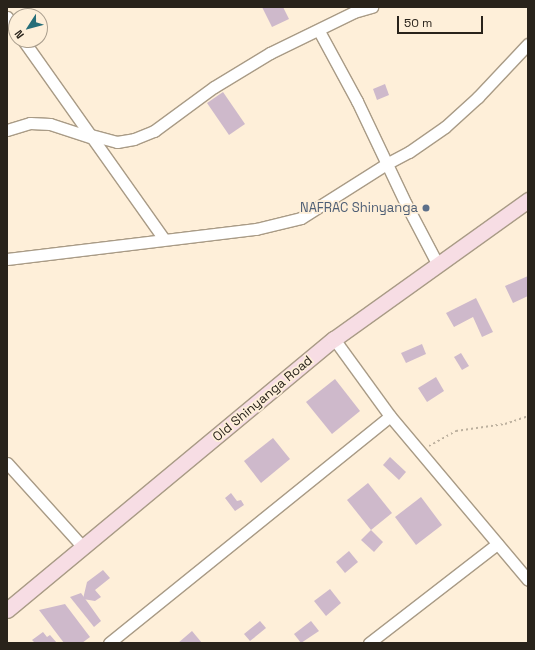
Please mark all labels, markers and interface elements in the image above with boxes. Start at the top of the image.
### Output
north arrow [8,8,48,48]
scale bar [399,8,485,34]
text: 50 m [404,15,432,31]
text: N [11,27,27,42]
place label: NAFRAC Shinyanga [300,200,418,216]
marker: NAFRAC Shinyanga [421,203,431,213]
street label: Old Shinyanga Road [210,353,316,445]

